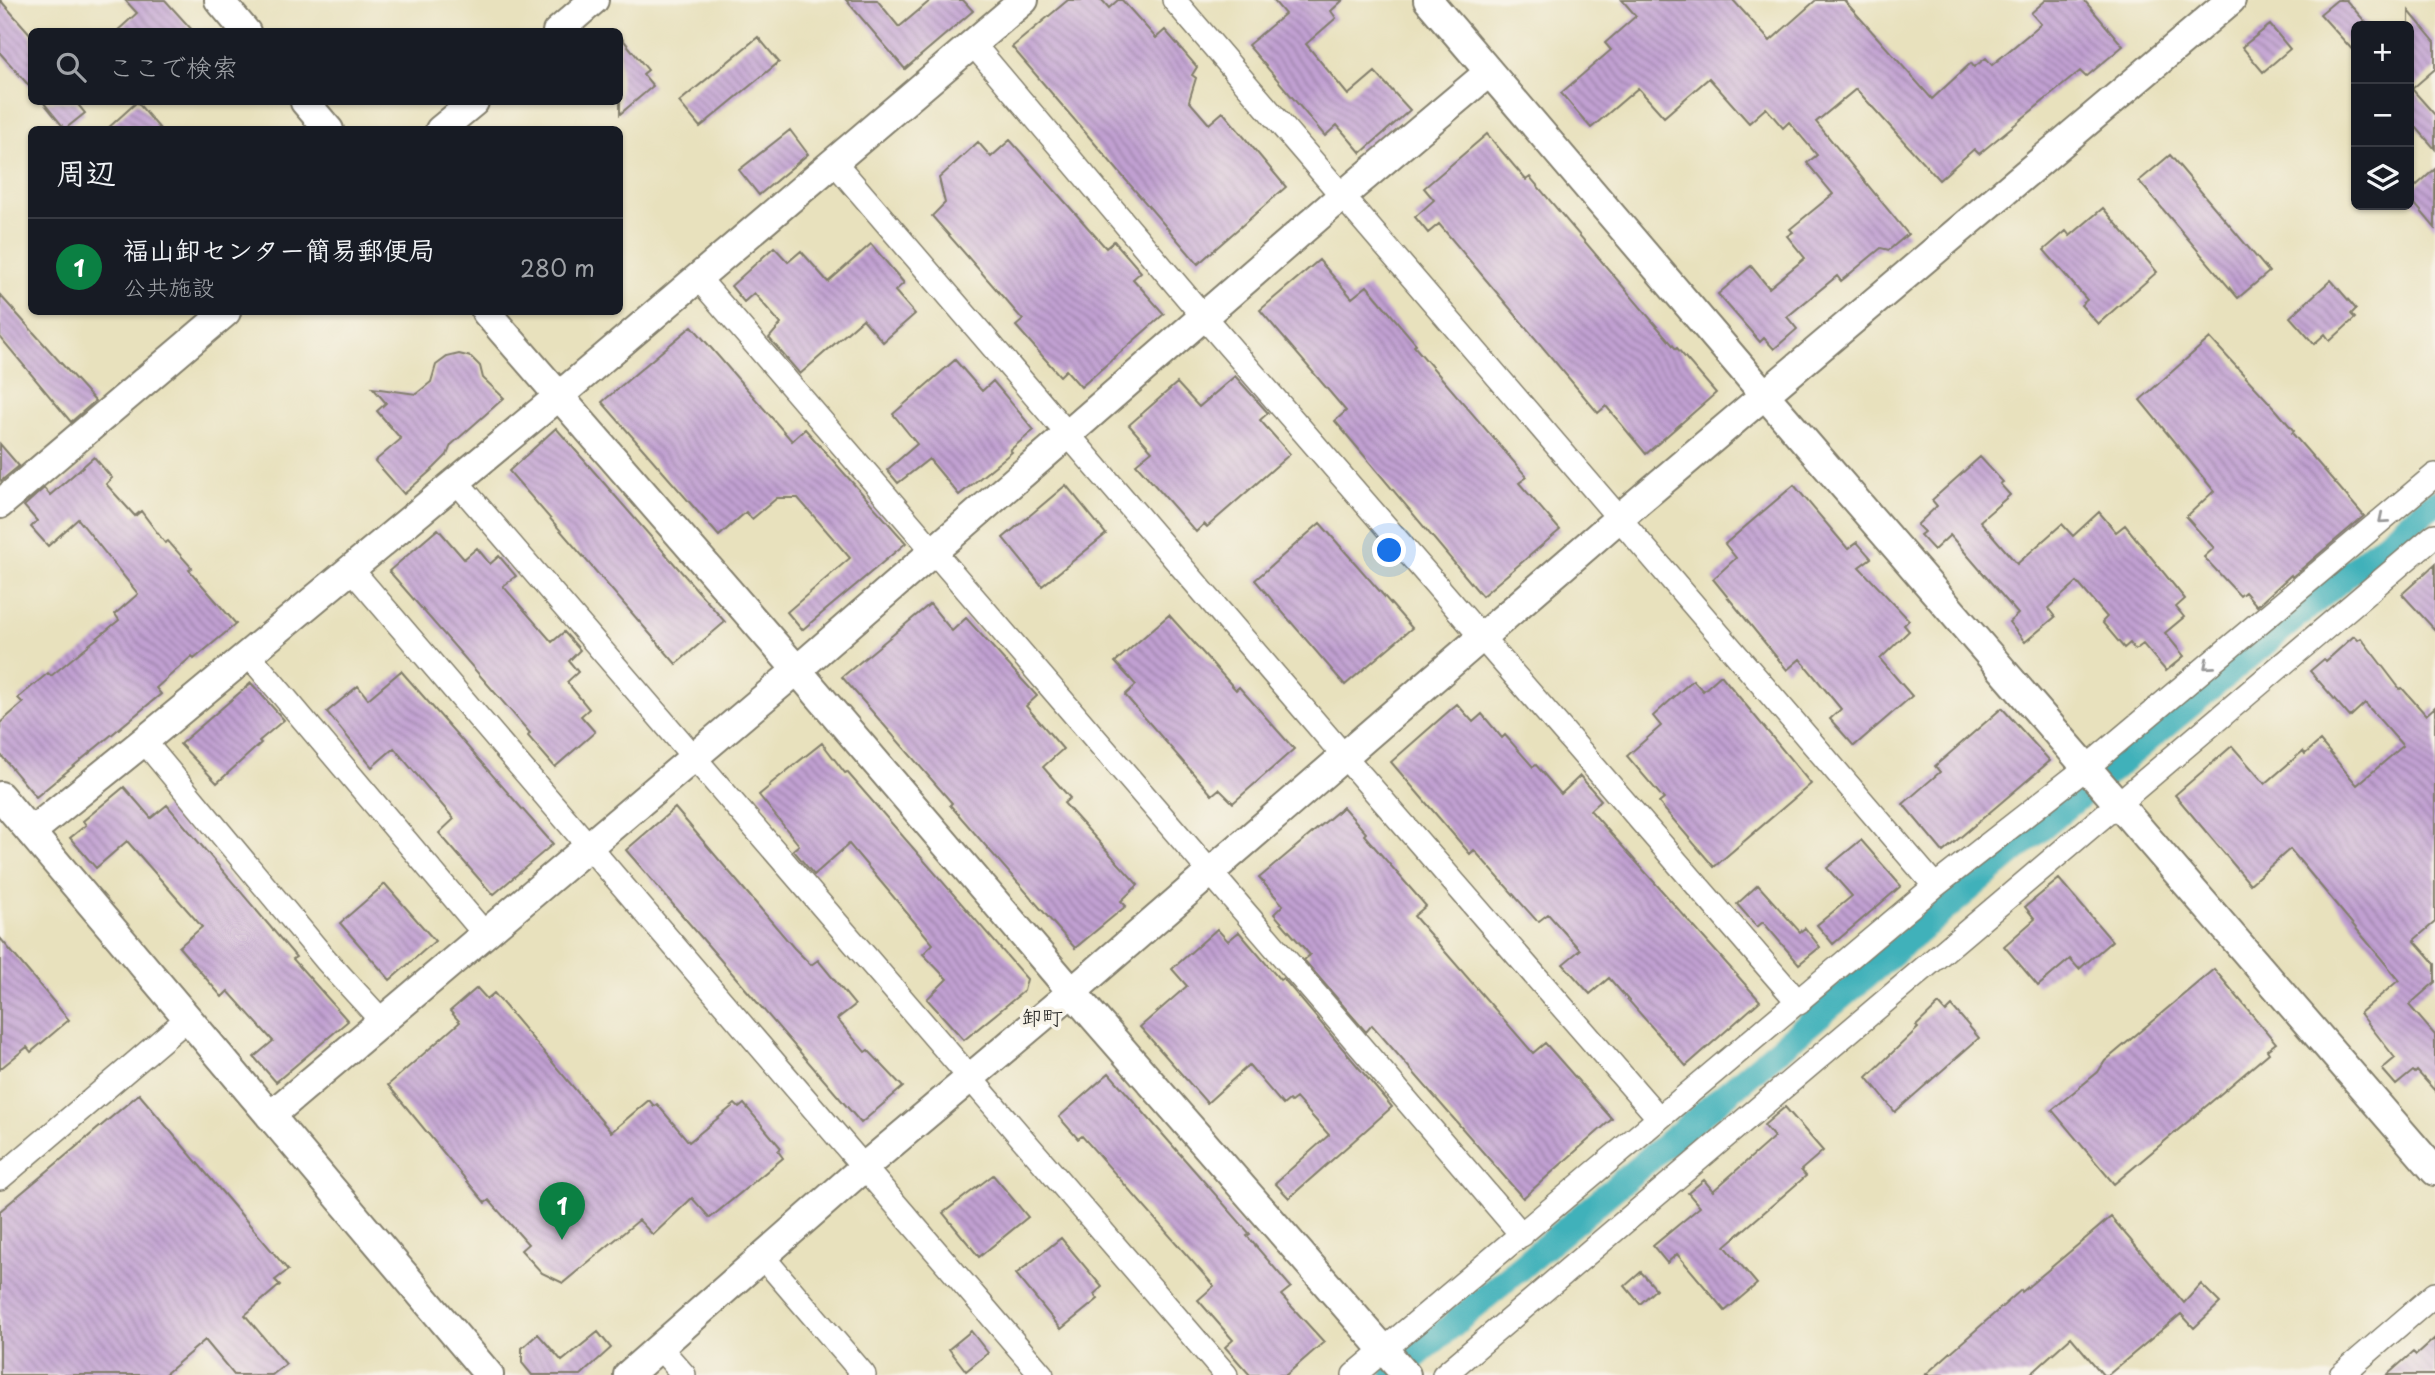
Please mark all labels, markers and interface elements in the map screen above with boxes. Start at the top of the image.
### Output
map controls [2351,21,2414,210]
button: + [2351,21,2414,84]
search box [28,28,623,105]
text: ここで検索 [108,47,238,86]
icon: search [52,48,90,86]
button: − [2351,84,2414,147]
button: layers [2351,147,2414,210]
text: 周辺 [56,149,116,194]
text: 福山卸センター簡易郵便局 [123,230,435,269]
text: 1 [74,250,85,285]
text: 280 m [520,250,595,285]
text: 公共施設 [123,269,215,304]
one-way arrow [2378,511,2391,523]
your location [1372,533,1406,567]
one-way arrow [2204,657,2216,670]
district label: 卸町 [1021,1000,1063,1032]
pin: 1 [539,1182,585,1240]

